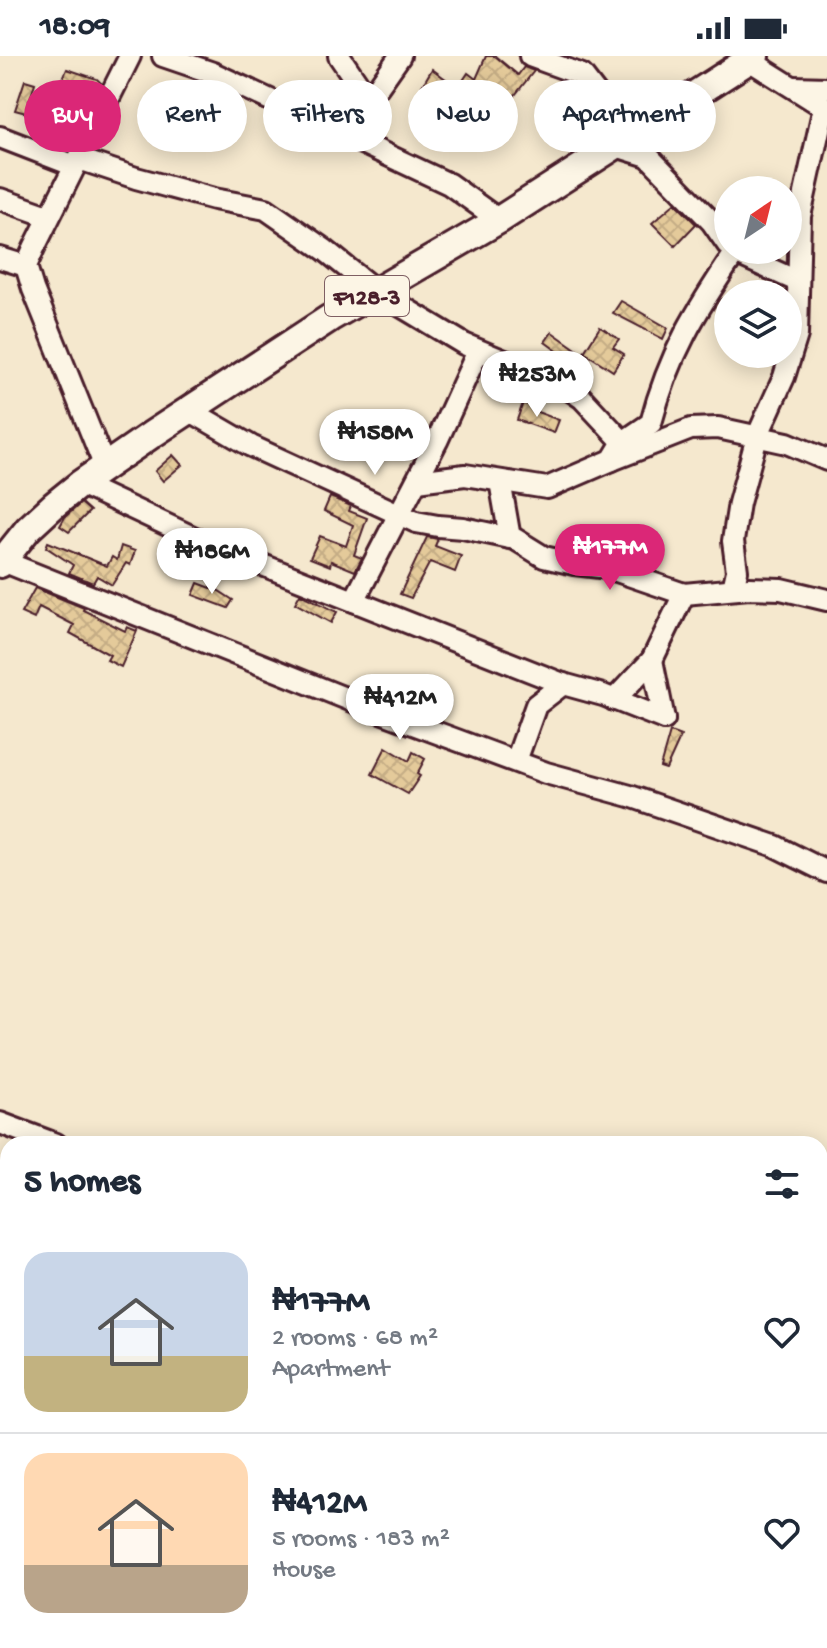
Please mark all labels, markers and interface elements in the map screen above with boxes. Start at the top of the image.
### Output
text: 18:09 [40,11,110,46]
chip: Buy [24,80,121,152]
chip: Rent [137,80,247,152]
chip: Filters [263,80,392,152]
chip: New [408,80,518,152]
chip: Apartment [534,80,716,152]
north arrow [714,176,802,264]
map controls [714,176,802,368]
road number: F128-3 [325,276,409,316]
button: layers [714,280,802,368]
pin: ₦253M [481,351,593,419]
text: ₦253M [499,361,575,392]
pin: ₦158M [319,409,431,477]
text: ₦158M [337,419,413,450]
pin: ₦177M [554,524,666,592]
pin: ₦186M [156,528,268,596]
text: ₦177M [573,534,647,565]
text: ₦186M [175,538,249,569]
pin: ₦412M [344,674,456,742]
text: ₦412M [364,684,436,715]
icon: filters [760,1162,804,1206]
text: 5 homes [24,1164,140,1204]
icon: home [88,1284,184,1380]
text: ₦177M [272,1284,369,1324]
icon: heart [760,1310,804,1354]
text: 2 rooms · 68 m² [272,1324,438,1355]
text: Apartment [272,1355,389,1386]
icon: home [88,1485,184,1581]
text: ₦412M [272,1485,367,1525]
icon: heart [760,1511,804,1555]
text: 5 rooms · 183 m² [272,1525,450,1556]
text: House [272,1556,336,1587]

